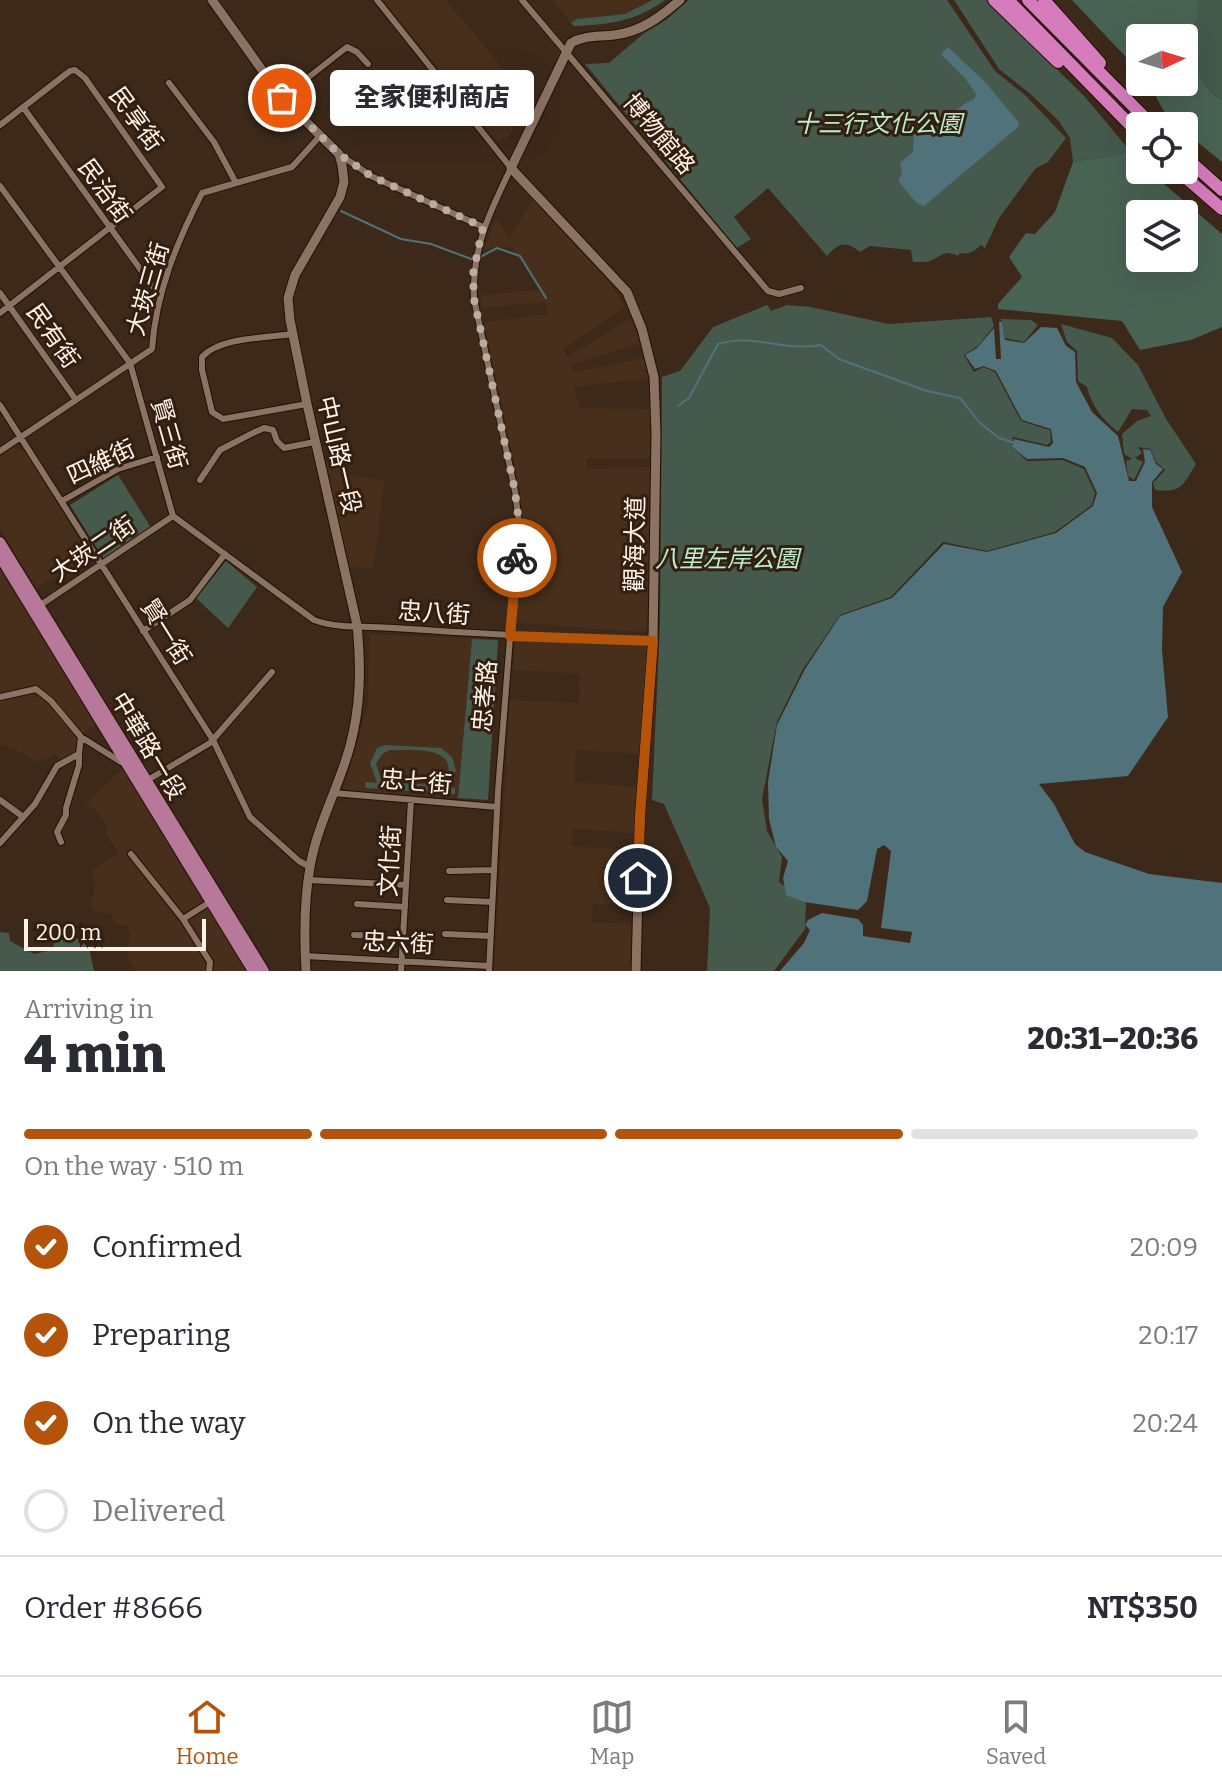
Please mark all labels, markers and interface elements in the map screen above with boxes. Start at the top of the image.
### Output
north arrow [1126,24,1198,96]
map controls [1126,24,1198,272]
pin [248,64,316,132]
callout: 全家便利商店 [330,70,534,126]
icon: bag [260,76,304,120]
street label: 民享街 [104,82,168,156]
text: 全家便利商店 [354,82,510,113]
street label: 博物館路 [617,88,701,180]
park label: 十三行文化公園 [794,110,965,138]
button: locate [1126,112,1198,184]
street label: 民治街 [73,154,137,228]
button: layers [1126,200,1198,272]
street label: 大崁三街 [121,239,175,339]
street label: 民有街 [21,298,85,374]
street label: 中山路一段 [312,393,366,517]
street label: 賢三街 [146,396,192,472]
street label: 四維街 [62,434,140,490]
street label: 觀海大道 [620,496,650,592]
street label: 大崁二街 [45,511,141,587]
courier [477,518,557,598]
icon: bike [495,536,539,580]
park label: 八里左岸公園 [655,545,802,573]
street label: 賢一街 [135,594,197,670]
street label: 忠八街 [397,597,471,629]
street label: 忠孝路 [468,659,502,733]
street label: 中華路一段 [105,687,191,805]
street label: 忠七街 [379,765,453,799]
street label: 文化街 [374,824,406,898]
pin [604,844,672,912]
icon: home [616,856,660,900]
scale bar [24,915,206,951]
text: 200 m [36,919,102,946]
street label: 忠六街 [361,927,435,959]
text: Arriving in [24,994,153,1025]
text: 20:31–20:36 [1027,1021,1198,1057]
text: 4 min [24,1023,166,1086]
text: On the way · 510 m [24,1151,244,1182]
icon: check [24,1225,68,1269]
text: Confirmed [92,1229,242,1265]
text: 20:09 [1130,1232,1198,1263]
icon: check [24,1313,68,1357]
text: Preparing [92,1317,230,1353]
text: 20:17 [1138,1320,1198,1351]
icon: check [24,1401,68,1445]
text: On the way [92,1405,245,1441]
text: 20:24 [1132,1408,1198,1439]
text: Delivered [92,1493,225,1529]
text: Order #8666 [24,1590,203,1626]
text: NT$350 [1087,1590,1198,1626]
tab: Home [176,1695,239,1770]
tab: Map [590,1695,634,1770]
tab: Saved [986,1695,1046,1770]

